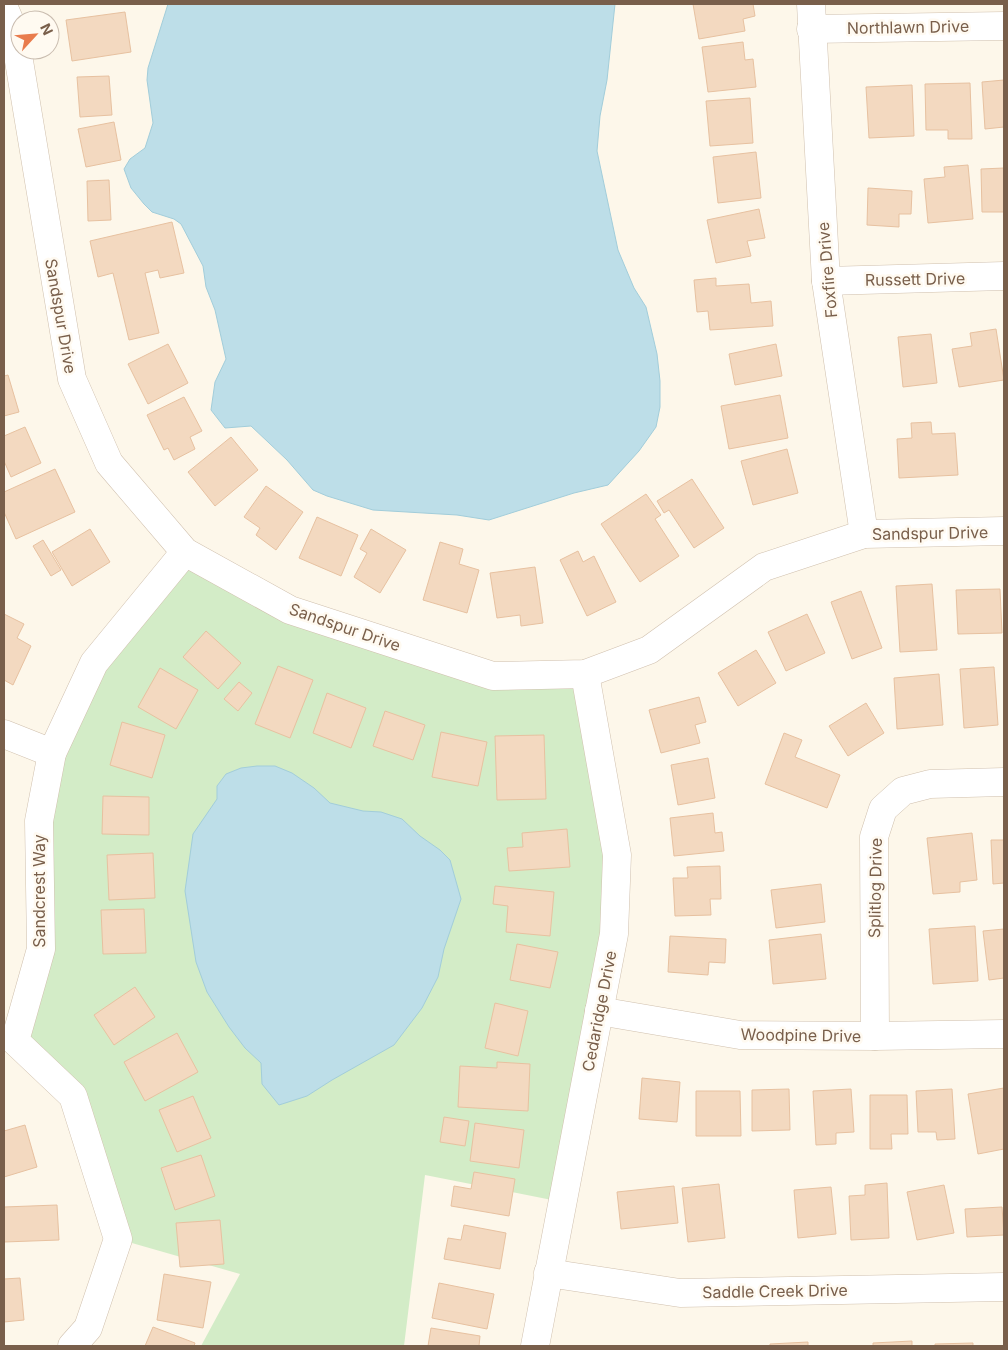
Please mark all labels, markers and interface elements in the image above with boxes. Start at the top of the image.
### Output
north arrow [10,10,60,60]
street label: Northlawn Drive [847,16,969,38]
text: N [37,21,57,38]
street label: Foxfire Drive [813,221,841,319]
street label: Sandspur Drive [41,257,81,375]
street label: Russett Drive [865,268,965,290]
street label: Sandspur Drive [872,522,988,544]
street label: Sandspur Drive [287,599,403,655]
street label: Sandcrest Way [29,834,49,948]
street label: Splitlog Drive [864,838,886,938]
street label: Cedaridge Drive [577,949,621,1073]
street label: Woodpine Drive [741,1024,861,1046]
street label: Saddle Creek Drive [702,1280,848,1302]

